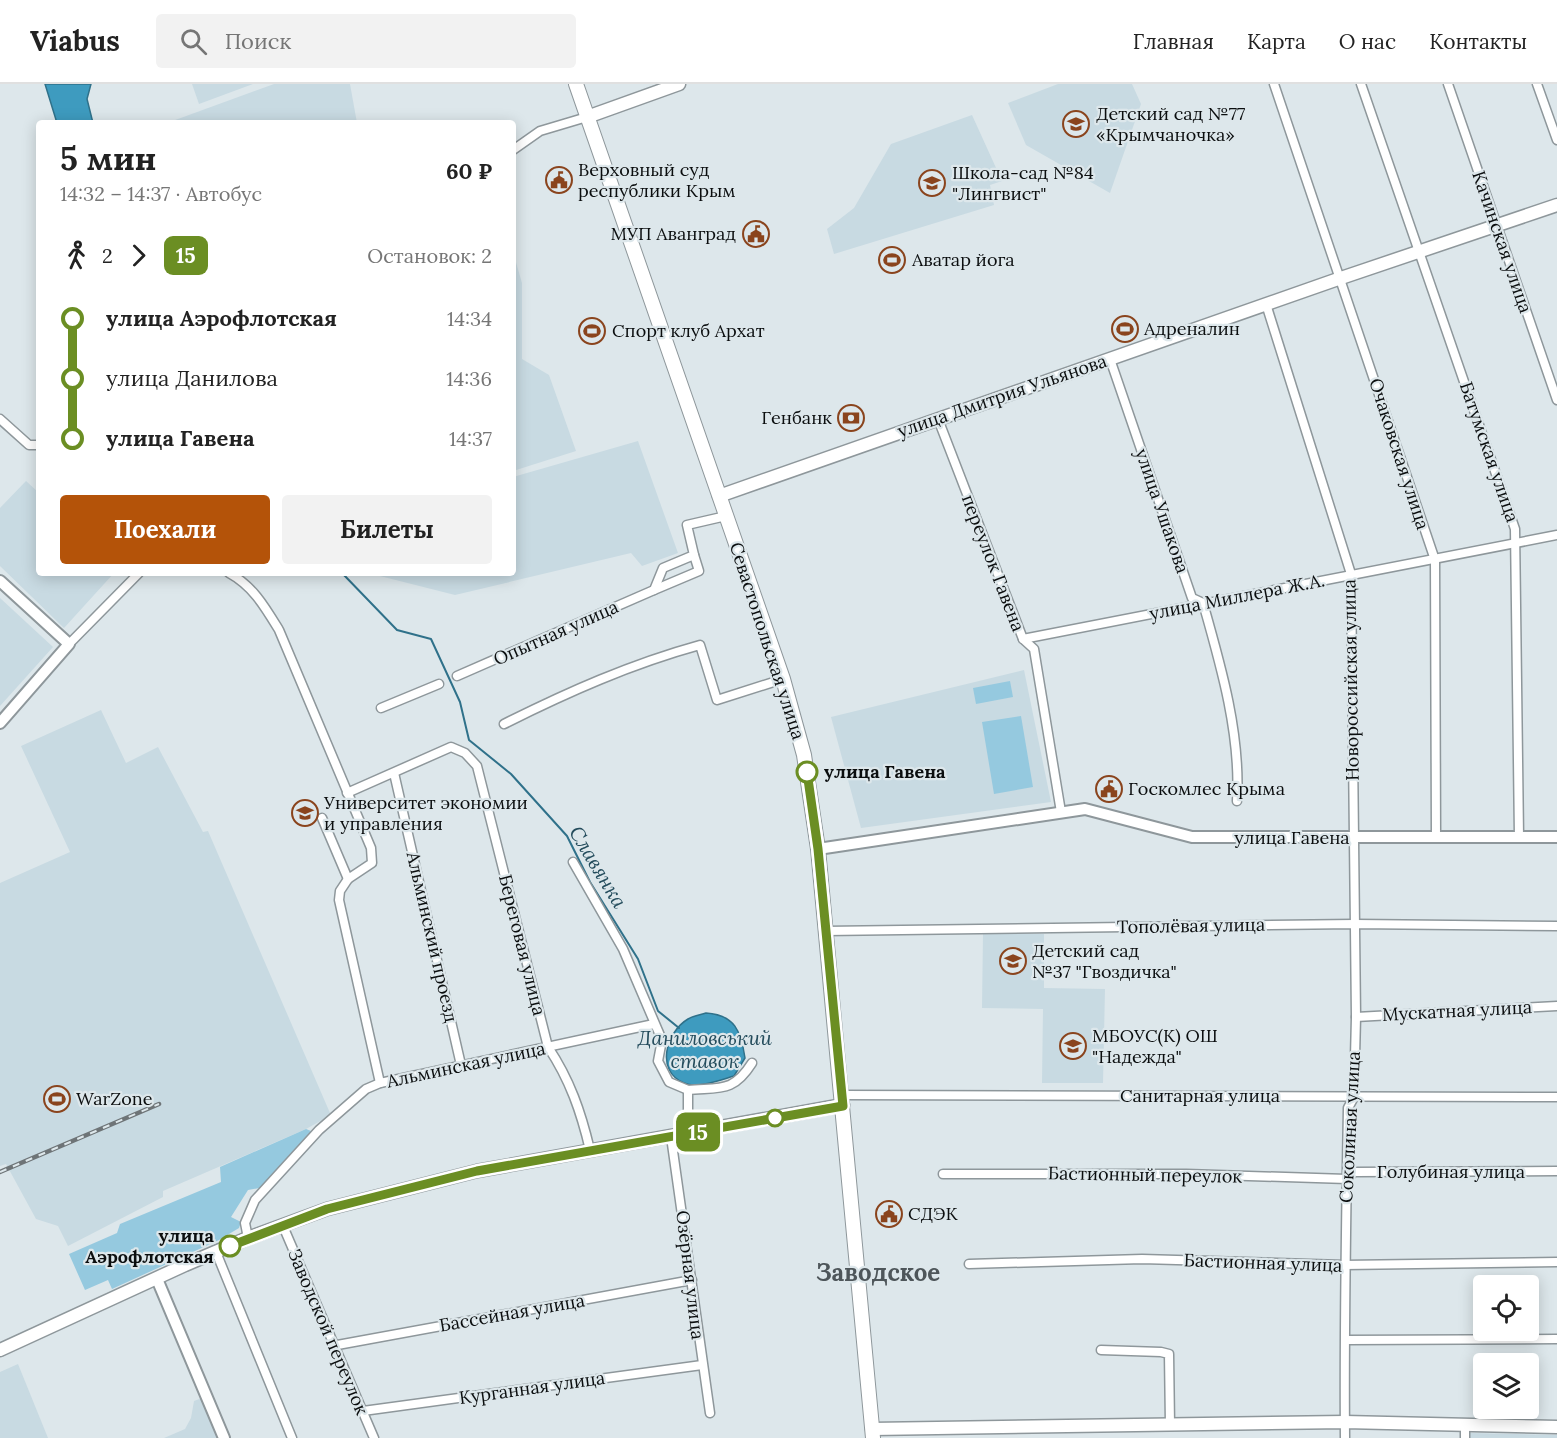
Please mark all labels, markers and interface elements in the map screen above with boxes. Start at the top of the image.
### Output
search box [156,14,576,68]
text: Viabus [30,23,120,59]
icon: search [177,25,210,58]
text: Поиск [225,27,291,55]
text: Главная [1133,28,1214,55]
text: Карта [1247,28,1306,55]
text: О нас [1339,28,1396,55]
text: Контакты [1429,28,1527,55]
place label: Детский сад №77 «Крымчаночка» [1096,102,1245,146]
school or university icon: Детский сад №77 «Крымчаночка» [1061,109,1091,139]
text: 5 мин [60,137,157,179]
text: 60 ₽ [446,157,492,185]
place label: Верховный суд республики Крым [578,158,736,202]
place label: Школа-сад №84 "Лингвист" [952,161,1094,205]
public building icon: Верховный суд республики Крым [544,165,574,195]
school or university icon: Школа-сад №84 "Лингвист" [917,168,947,198]
street label: Качинская улица [1467,168,1538,316]
text: 14:32 – 14:37 · Автобус [60,181,262,206]
public building icon: МУП Аванград [741,219,771,249]
place label: МУП Аванград [610,222,736,245]
icon: walk [60,239,93,272]
icon: forward [122,239,155,272]
text: 15 [176,242,196,269]
text: 2 [102,243,113,268]
text: Остановок: 2 [367,243,492,268]
sports icon: Аватар йога [877,245,907,275]
place label: Аватар йога [911,248,1015,271]
text: улица Аэрофлотская [106,304,337,332]
text: 14:34 [447,306,492,331]
sports icon: Адреналин [1110,314,1140,344]
sports icon: Спорт клуб Архат [577,316,607,346]
place label: Адреналин [1143,317,1240,340]
place label: Спорт клуб Архат [612,319,765,342]
street label: улица Дмитрия Ульянова [894,349,1110,442]
text: улица Данилова [106,364,278,392]
text: 14:36 [446,366,492,391]
street label: Очаковская улица [1364,375,1435,532]
street label: Батумская улица [1455,379,1524,525]
bank icon: Генбанк [836,403,866,433]
place label: Генбанк [761,406,832,429]
text: улица Гавена [106,424,255,452]
text: 14:37 [449,426,492,451]
street label: улица Ушакова [1130,445,1195,576]
street label: переулок Гавена [957,491,1030,635]
button: Поехали [60,495,270,564]
button: Билеты [282,495,492,564]
street label: Севастопольская улица [725,539,810,742]
street label: улица Миллера Ж.А. [1147,568,1327,625]
street label: Новороссийская улица [1337,579,1364,781]
street label: Опытная улица [490,595,622,670]
place label: улица Гавена [824,760,946,783]
marker: улица Гавена [796,761,818,783]
public building icon: Госкомлес Крыма [1094,774,1124,804]
place label: Госкомлес Крыма [1128,777,1285,800]
place label: Университет экономии и управления [323,791,528,835]
school or university icon: Университет экономии и управления [290,798,320,828]
water label: Славянка [564,821,633,912]
street label: улица Гавена [1234,826,1350,849]
street label: Альминский проезд [401,848,463,1025]
street label: Береговая улица [494,872,551,1018]
street label: Тополёвая улица [1117,913,1265,938]
place label: Детский сад №37 "Гвоздичка" [1032,939,1177,983]
school or university icon: Детский сад №37 "Гвоздичка" [998,946,1028,976]
street label: Мускатная улица [1381,995,1533,1026]
place label: МБОУС(К) ОШ "Надежда" [1092,1024,1218,1068]
water label: Даниловський ставок [637,1025,772,1073]
school or university icon: МБОУС(К) ОШ "Надежда" [1058,1031,1088,1061]
street label: Альминская улица [383,1036,547,1093]
street label: Соколиная улица [1334,1051,1365,1203]
sports icon: WarZone [42,1084,72,1114]
street label: Санитарная улица [1120,1084,1280,1107]
place label: WarZone [76,1087,153,1110]
unlabelled marker [766,1109,784,1127]
line badge: 15 [671,1112,725,1152]
text: 15 [688,1119,708,1146]
street label: Голубиная улица [1377,1160,1525,1183]
street label: Бастионный переулок [1048,1161,1243,1188]
public building icon: СДЭК [874,1199,904,1229]
place label: СДЭК [908,1202,958,1225]
street label: Озёрная улица [671,1209,710,1341]
place label: улица Аэрофлотская [85,1224,215,1268]
marker: улица Аэрофлотская [219,1235,241,1257]
street label: Заводской переулок [283,1245,374,1419]
street label: Бастионная улица [1183,1248,1343,1277]
district label: Заводское [816,1257,940,1288]
map controls [1473,1275,1539,1419]
button: locate [1473,1275,1539,1341]
street label: Бассейная улица [437,1288,586,1337]
button: layers [1473,1353,1539,1419]
street label: Курганная улица [457,1366,606,1409]

